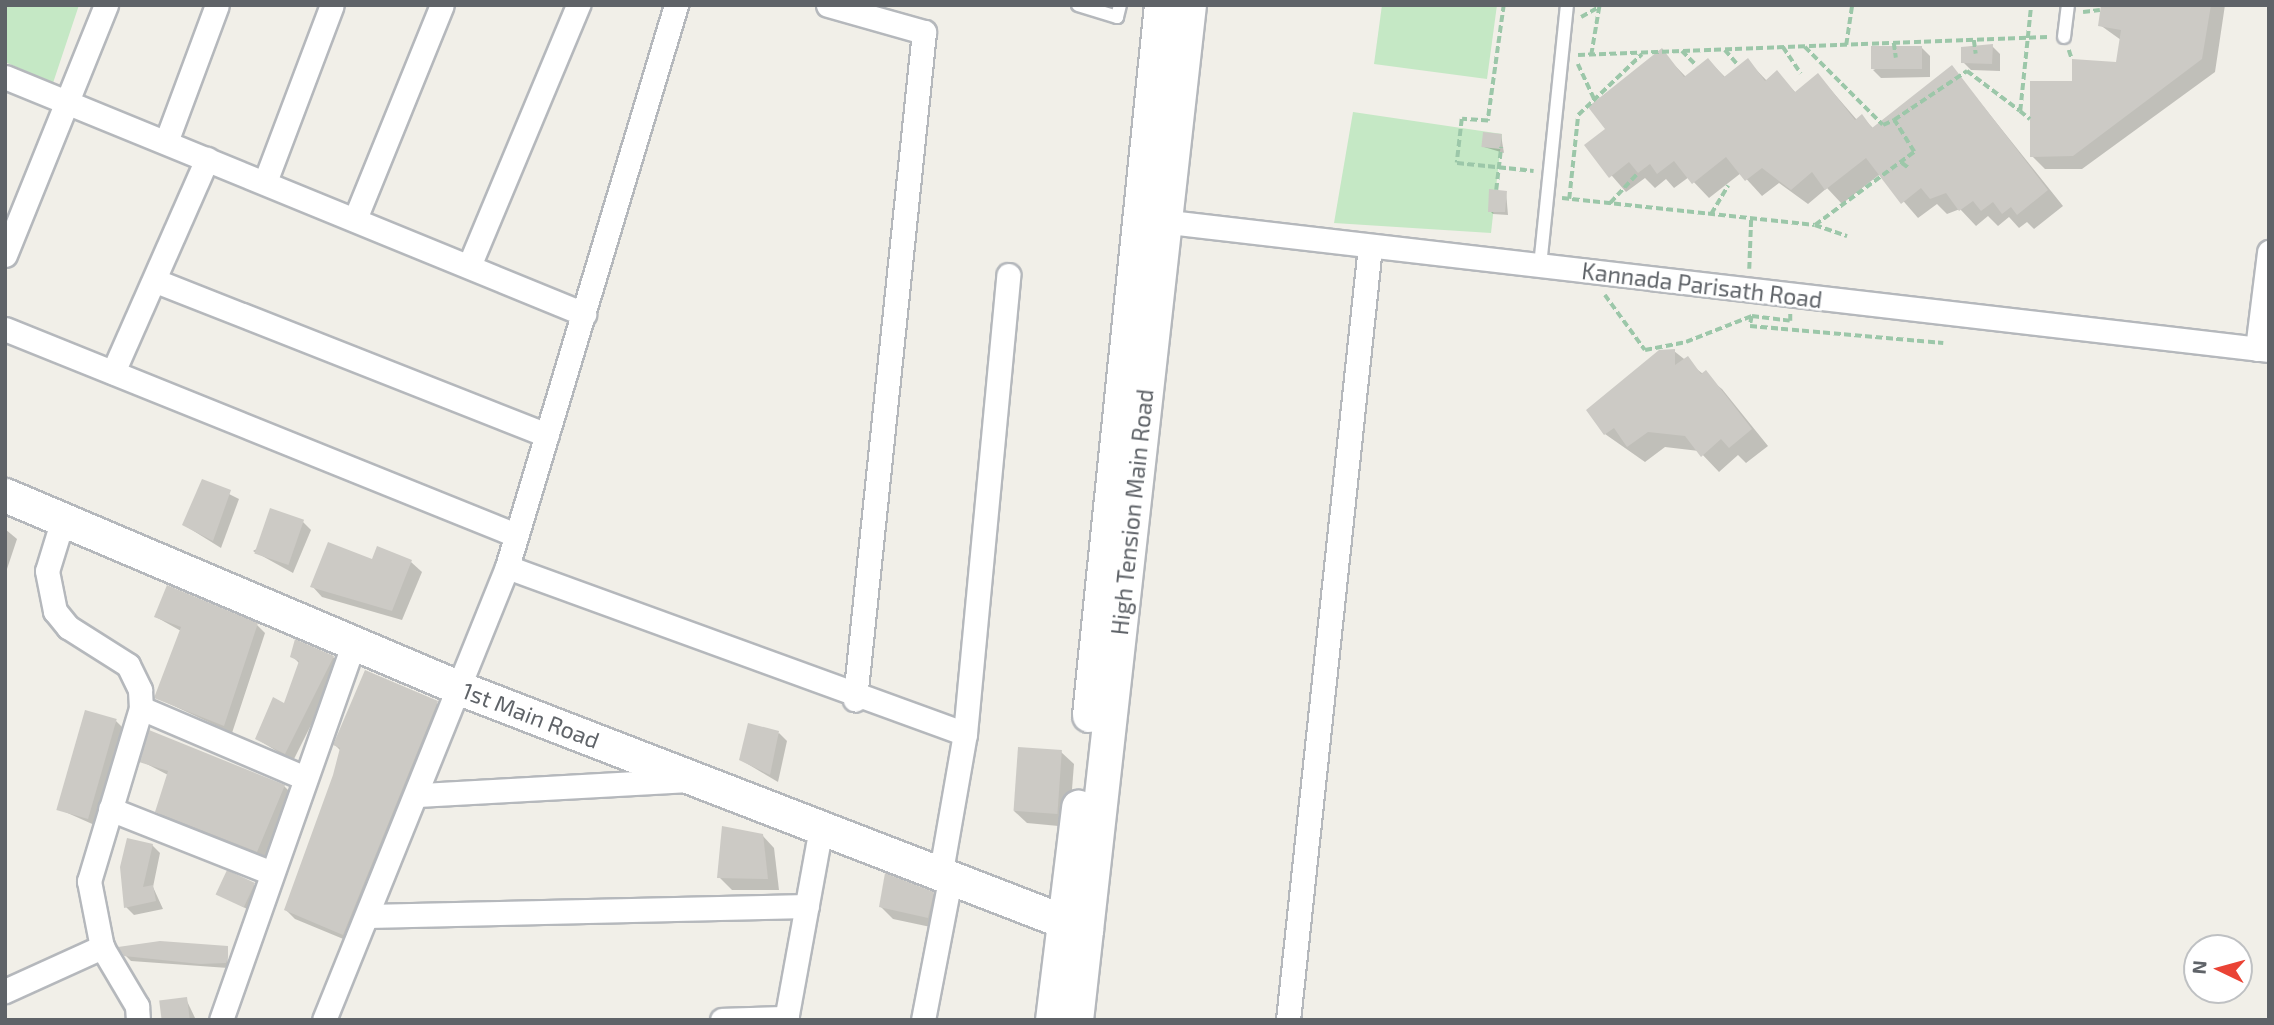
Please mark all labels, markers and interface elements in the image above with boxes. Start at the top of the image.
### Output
street label: Kannada Parisath Road [1580,257,1824,313]
street label: High Tension Main Road [1105,387,1159,637]
street label: 1st Main Road [459,676,603,754]
north arrow [2183,934,2253,1004]
text: N [2187,959,2211,975]

